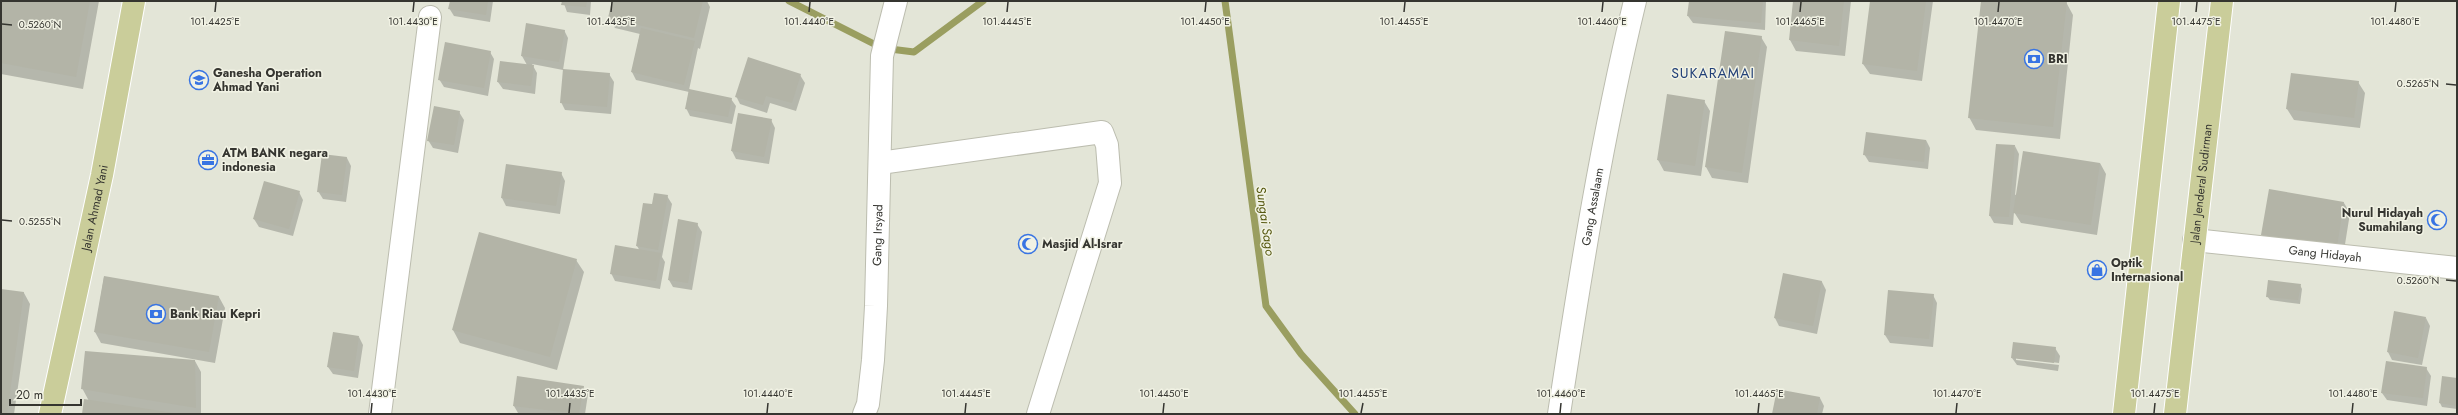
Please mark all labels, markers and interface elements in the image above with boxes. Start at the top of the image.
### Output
text: 101.4425°E [190,14,240,29]
text: 101.4430°E [388,14,438,29]
text: 101.4435°E [586,14,636,29]
text: 101.4440°E [784,14,834,29]
text: 101.4445°E [982,14,1032,29]
text: 101.4450°E [1180,14,1230,29]
text: 101.4455°E [1379,14,1429,29]
text: 101.4460°E [1577,14,1627,29]
text: 101.4465°E [1775,14,1825,29]
text: 101.4470°E [1973,14,2023,29]
text: 101.4475°E [2172,14,2220,29]
text: 101.4480°E [2370,14,2420,29]
text: 0.5260°N [19,17,61,32]
bank icon: BRI [2023,48,2045,70]
place label: BRI [2048,50,2068,68]
district label: SUKARAMAI [1671,63,1755,83]
place label: Ganesha Operation Ahmad Yani [212,64,322,96]
school or university icon: Ganesha Operation Ahmad Yani [188,69,210,91]
text: 0.5265°N [2397,76,2439,91]
street label: Jalan Jenderal Sudirman [2185,123,2217,246]
place label: ATM BANK negara indonesia [221,144,328,176]
office icon: ATM BANK negara indonesia [197,149,219,171]
street label: Jalan Ahmad Yani [76,163,113,255]
street label: Gang Assalaam [1577,166,1608,247]
water label: Sungai Sago [1251,185,1280,257]
street label: Gang Irsyad [868,204,887,266]
place label: Nurul Hidayah Sumahilang [2342,204,2423,236]
mosque icon: Nurul Hidayah Sumahilang [2426,209,2448,231]
text: 0.5255°N [19,214,61,229]
mosque icon: Masjid Al-Israr [1017,233,1039,255]
place label: Masjid Al-Israr [1042,235,1123,253]
street label: Gang Hidayah [2288,241,2363,267]
place label: Optik Internasional [2111,254,2183,286]
shop icon: Optik Internasional [2086,259,2108,281]
text: 0.5260°N [2397,273,2439,288]
bank icon: Bank Riau Kepri [145,303,167,325]
place label: Bank Riau Kepri [170,305,260,323]
scale bar [10,381,81,407]
text: 20 m [16,386,43,404]
text: 101.4430°E [347,386,397,401]
text: 101.4435°E [545,386,595,401]
text: 101.4440°E [743,386,793,401]
text: 101.4445°E [941,386,991,401]
text: 101.4450°E [1139,386,1189,401]
text: 101.4455°E [1338,386,1388,401]
text: 101.4460°E [1536,386,1586,401]
text: 101.4465°E [1734,386,1784,401]
text: 101.4470°E [1932,386,1982,401]
text: 101.4475°E [2131,386,2179,401]
text: 101.4480°E [2328,386,2378,401]

